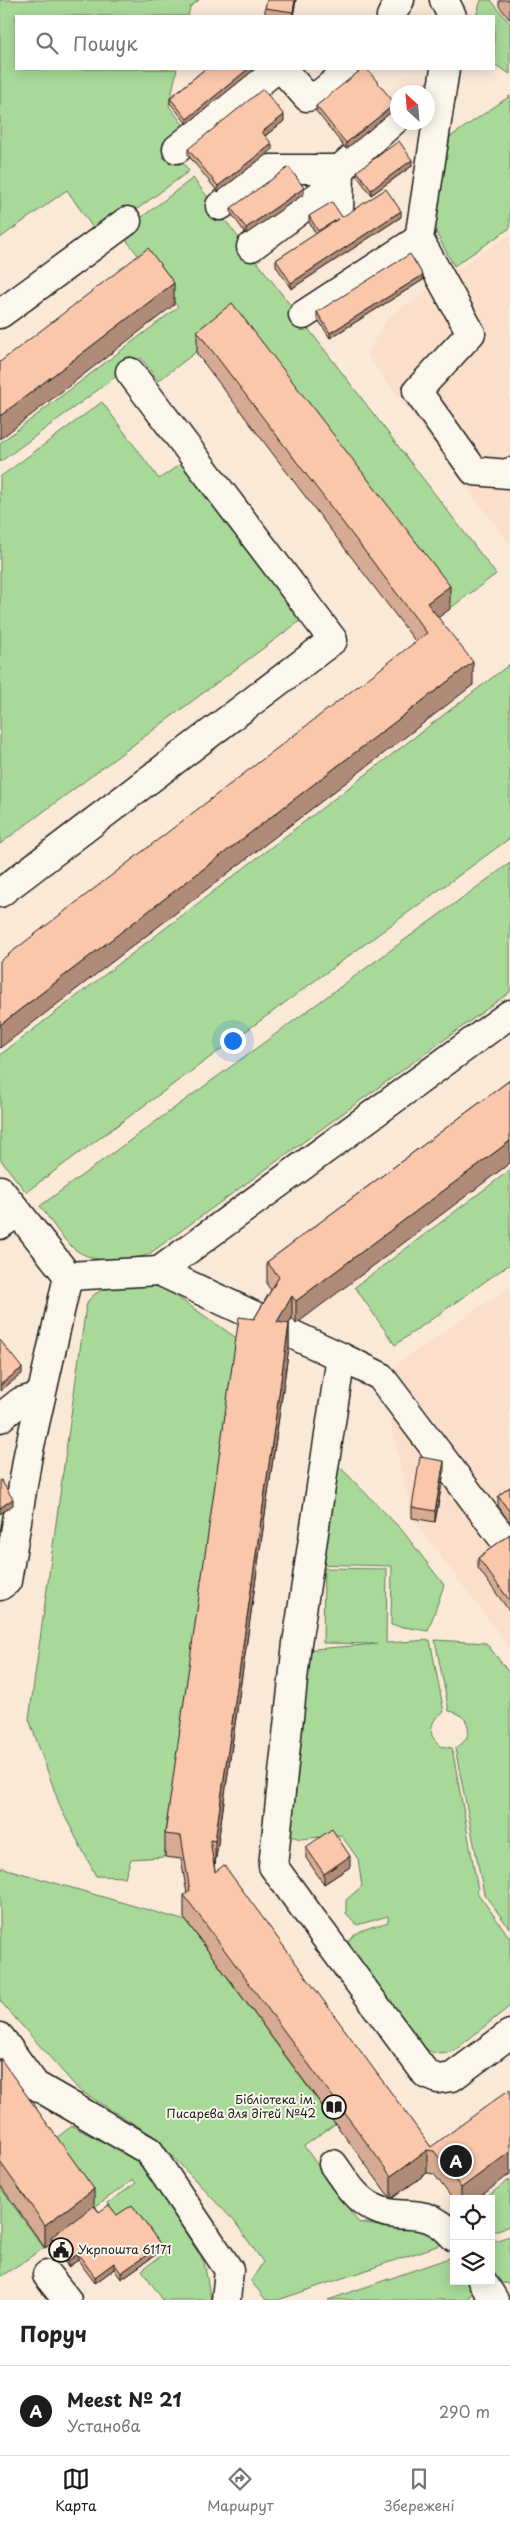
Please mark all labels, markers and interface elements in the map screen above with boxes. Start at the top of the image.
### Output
search box [15,15,495,70]
icon: search [33,29,61,57]
text: Пошук [73,29,138,57]
north arrow [390,85,435,130]
your location [220,1028,246,1054]
place label: Бібліотека ім. Писарєва для дітей №42 [166,2090,316,2122]
library icon: Бібліотека ім. Писарєва для дітей №42 [321,2094,347,2120]
pin: A [440,2142,472,2180]
map controls [450,2195,495,2285]
button: locate [450,2195,495,2240]
public building icon: Укрпошта 61171 [48,2237,74,2263]
place label: Укрпошта 61171 [78,2240,171,2258]
button: layers [450,2240,495,2285]
text: Поруч [20,2317,87,2349]
text: Meest № 21 [67,2385,182,2413]
text: A [30,2399,42,2423]
text: 290 m [439,2399,490,2423]
text: Установа [67,2413,140,2437]
tab: Карта [55,2465,96,2516]
tab: Маршрут [207,2465,273,2516]
tab: Збережені [384,2465,455,2516]

